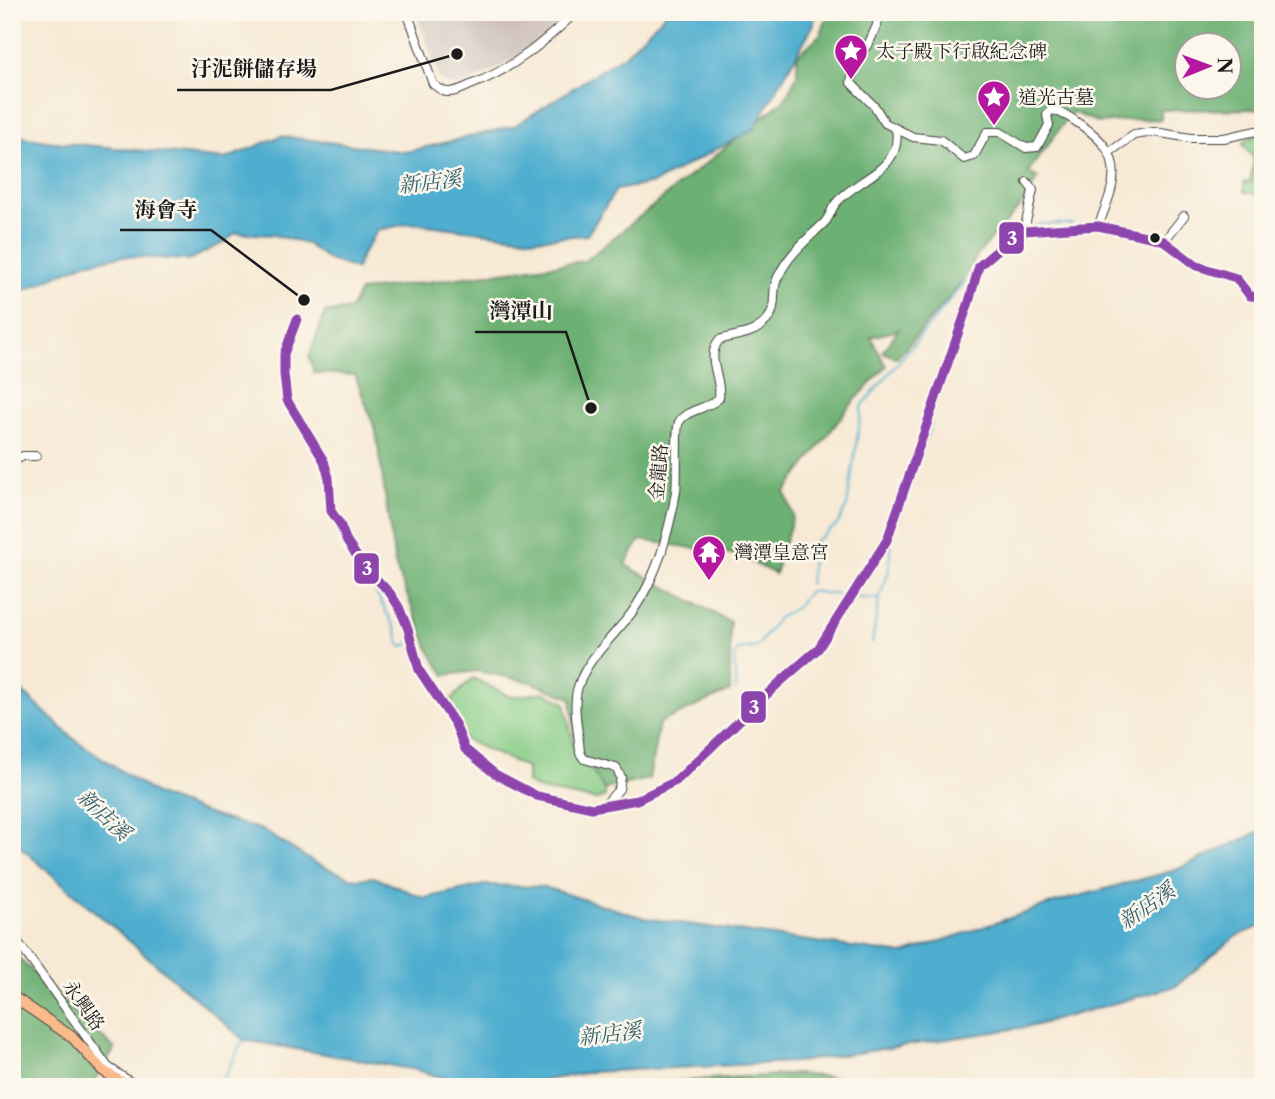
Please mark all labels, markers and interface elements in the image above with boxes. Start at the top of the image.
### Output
place icon: 太子殿下行啟紀念碑 [832,32,870,81]
north arrow [1174,32,1244,102]
place label: 太子殿下行啟紀念碑 [876,40,1047,63]
callout: 汙泥餅儲存場 [177,48,331,90]
text: 汙泥餅儲存場 [191,56,317,81]
text: N [1213,57,1236,74]
place icon: 道光古墓 [975,78,1013,127]
place label: 道光古墓 [1018,86,1094,109]
water label: 新店溪 [397,165,465,198]
callout: 海會寺 [120,188,211,230]
text: 海會寺 [135,197,198,222]
line badge: 3 [998,221,1025,255]
text: 3 [1007,227,1017,250]
unlabelled marker [1148,231,1162,245]
callout: 灣潭山 [475,290,566,332]
text: 灣潭山 [490,298,553,323]
street label: 金龍路 [645,443,672,501]
temple icon: 灣潭皇意宮 [690,533,728,582]
place label: 灣潭皇意宮 [734,541,829,564]
line badge: 3 [353,552,380,585]
text: 3 [362,557,372,580]
line badge: 3 [740,690,767,724]
text: 3 [749,696,759,719]
water label: 新店溪 [73,784,137,847]
water label: 新店溪 [1114,876,1181,934]
street label: 永興路 [58,975,109,1035]
water label: 新店溪 [577,1017,645,1050]

